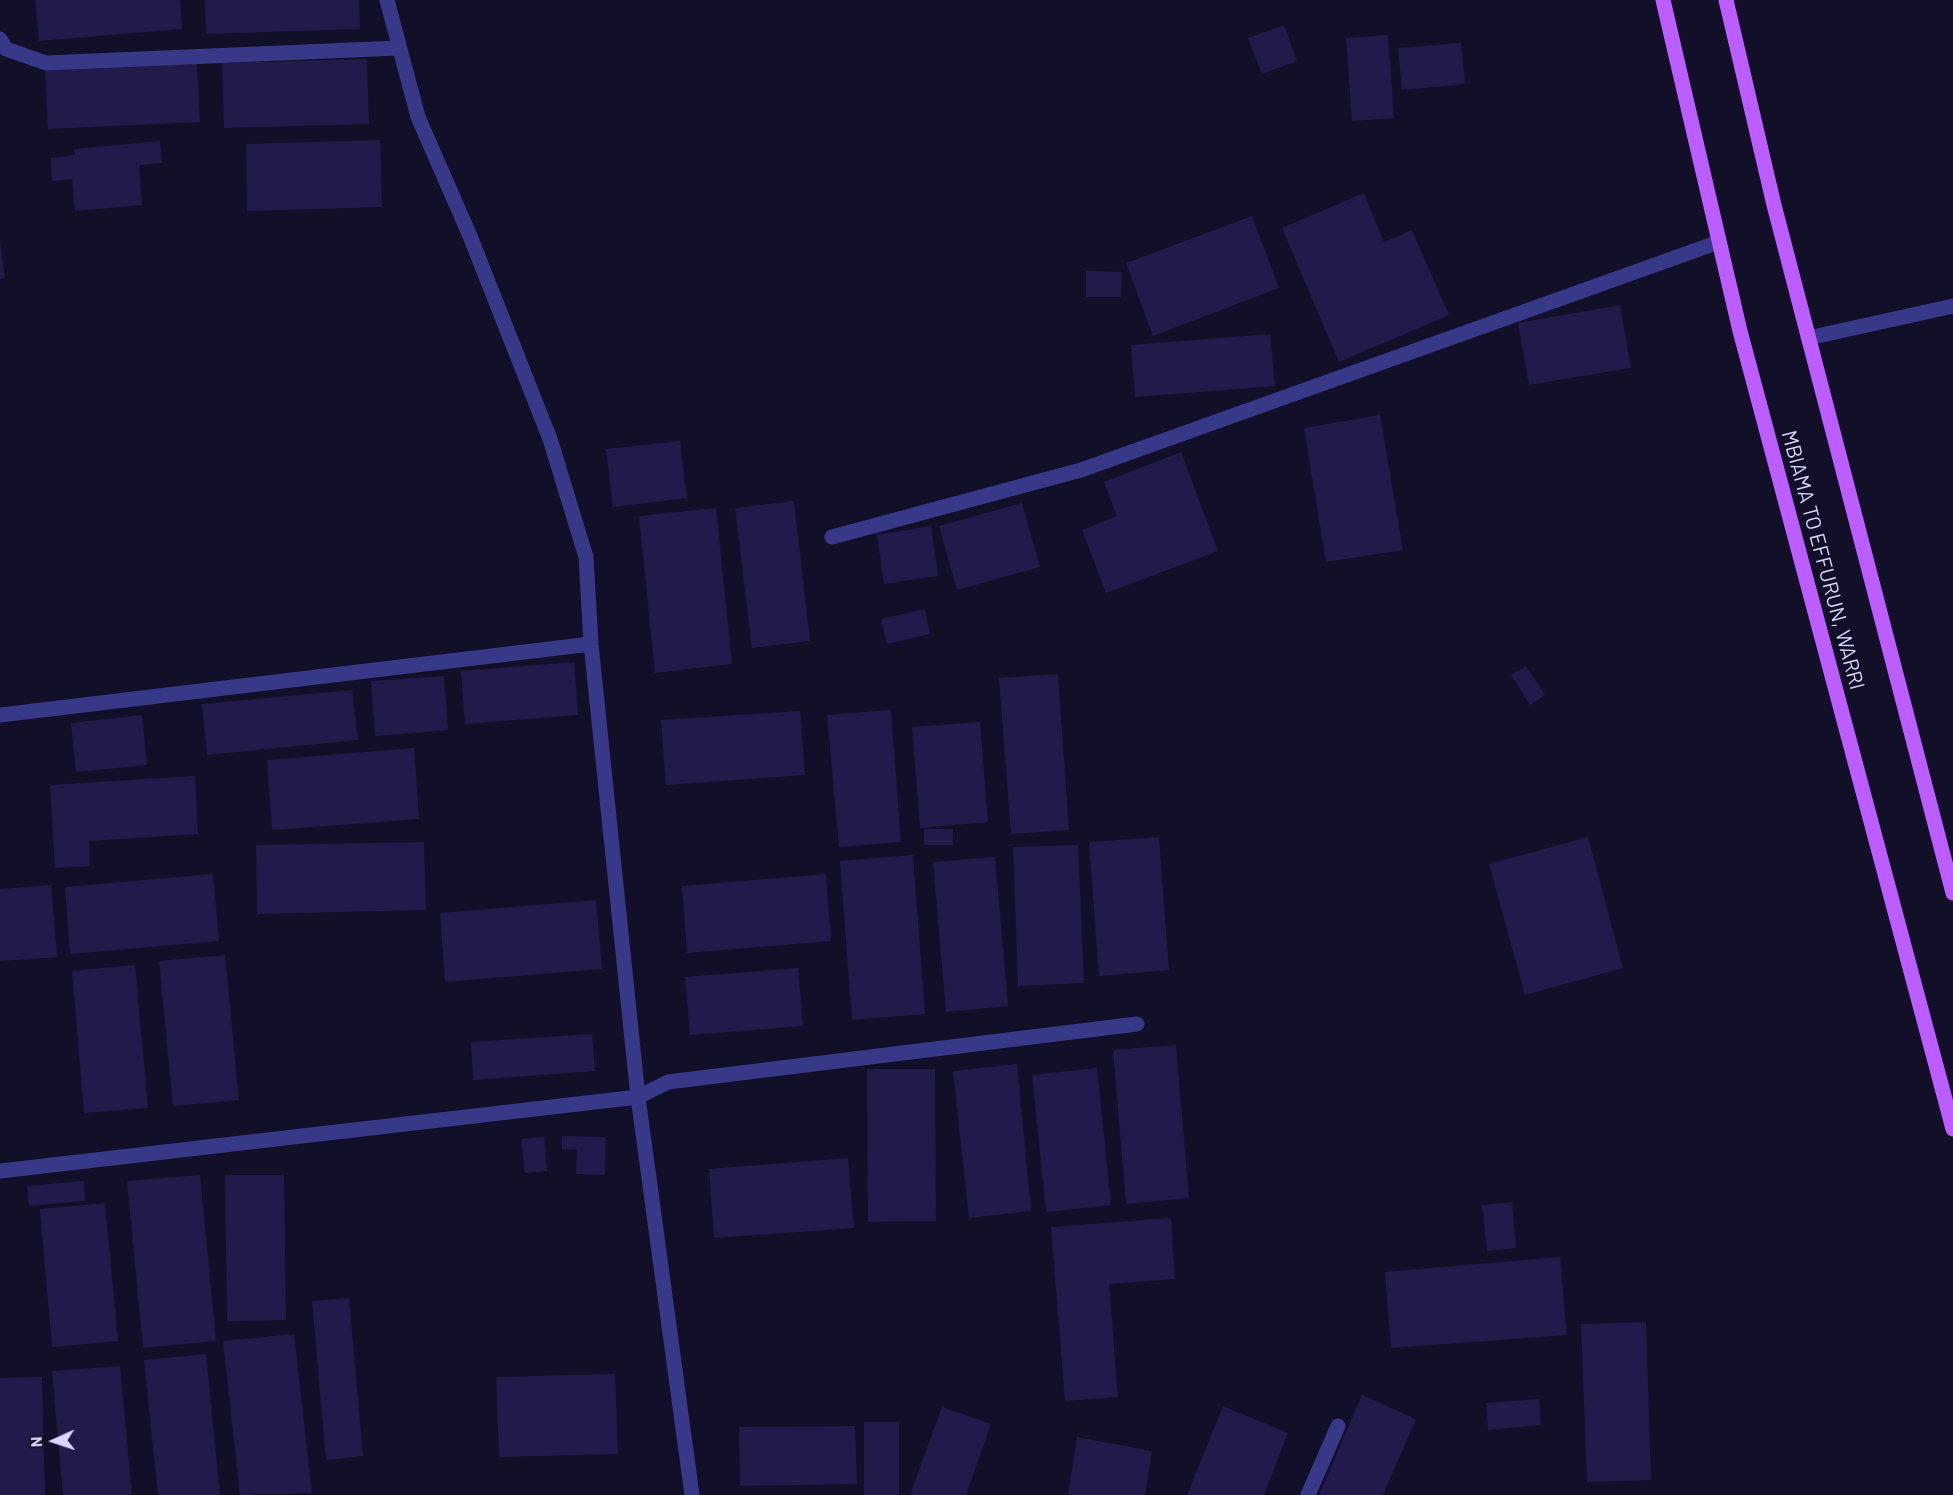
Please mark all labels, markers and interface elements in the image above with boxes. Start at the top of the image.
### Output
street label: MBIAMA TO EFFURUN, WARRI [1776,428,1870,692]
north arrow [24,1411,84,1471]
text: N [26,1436,45,1448]

